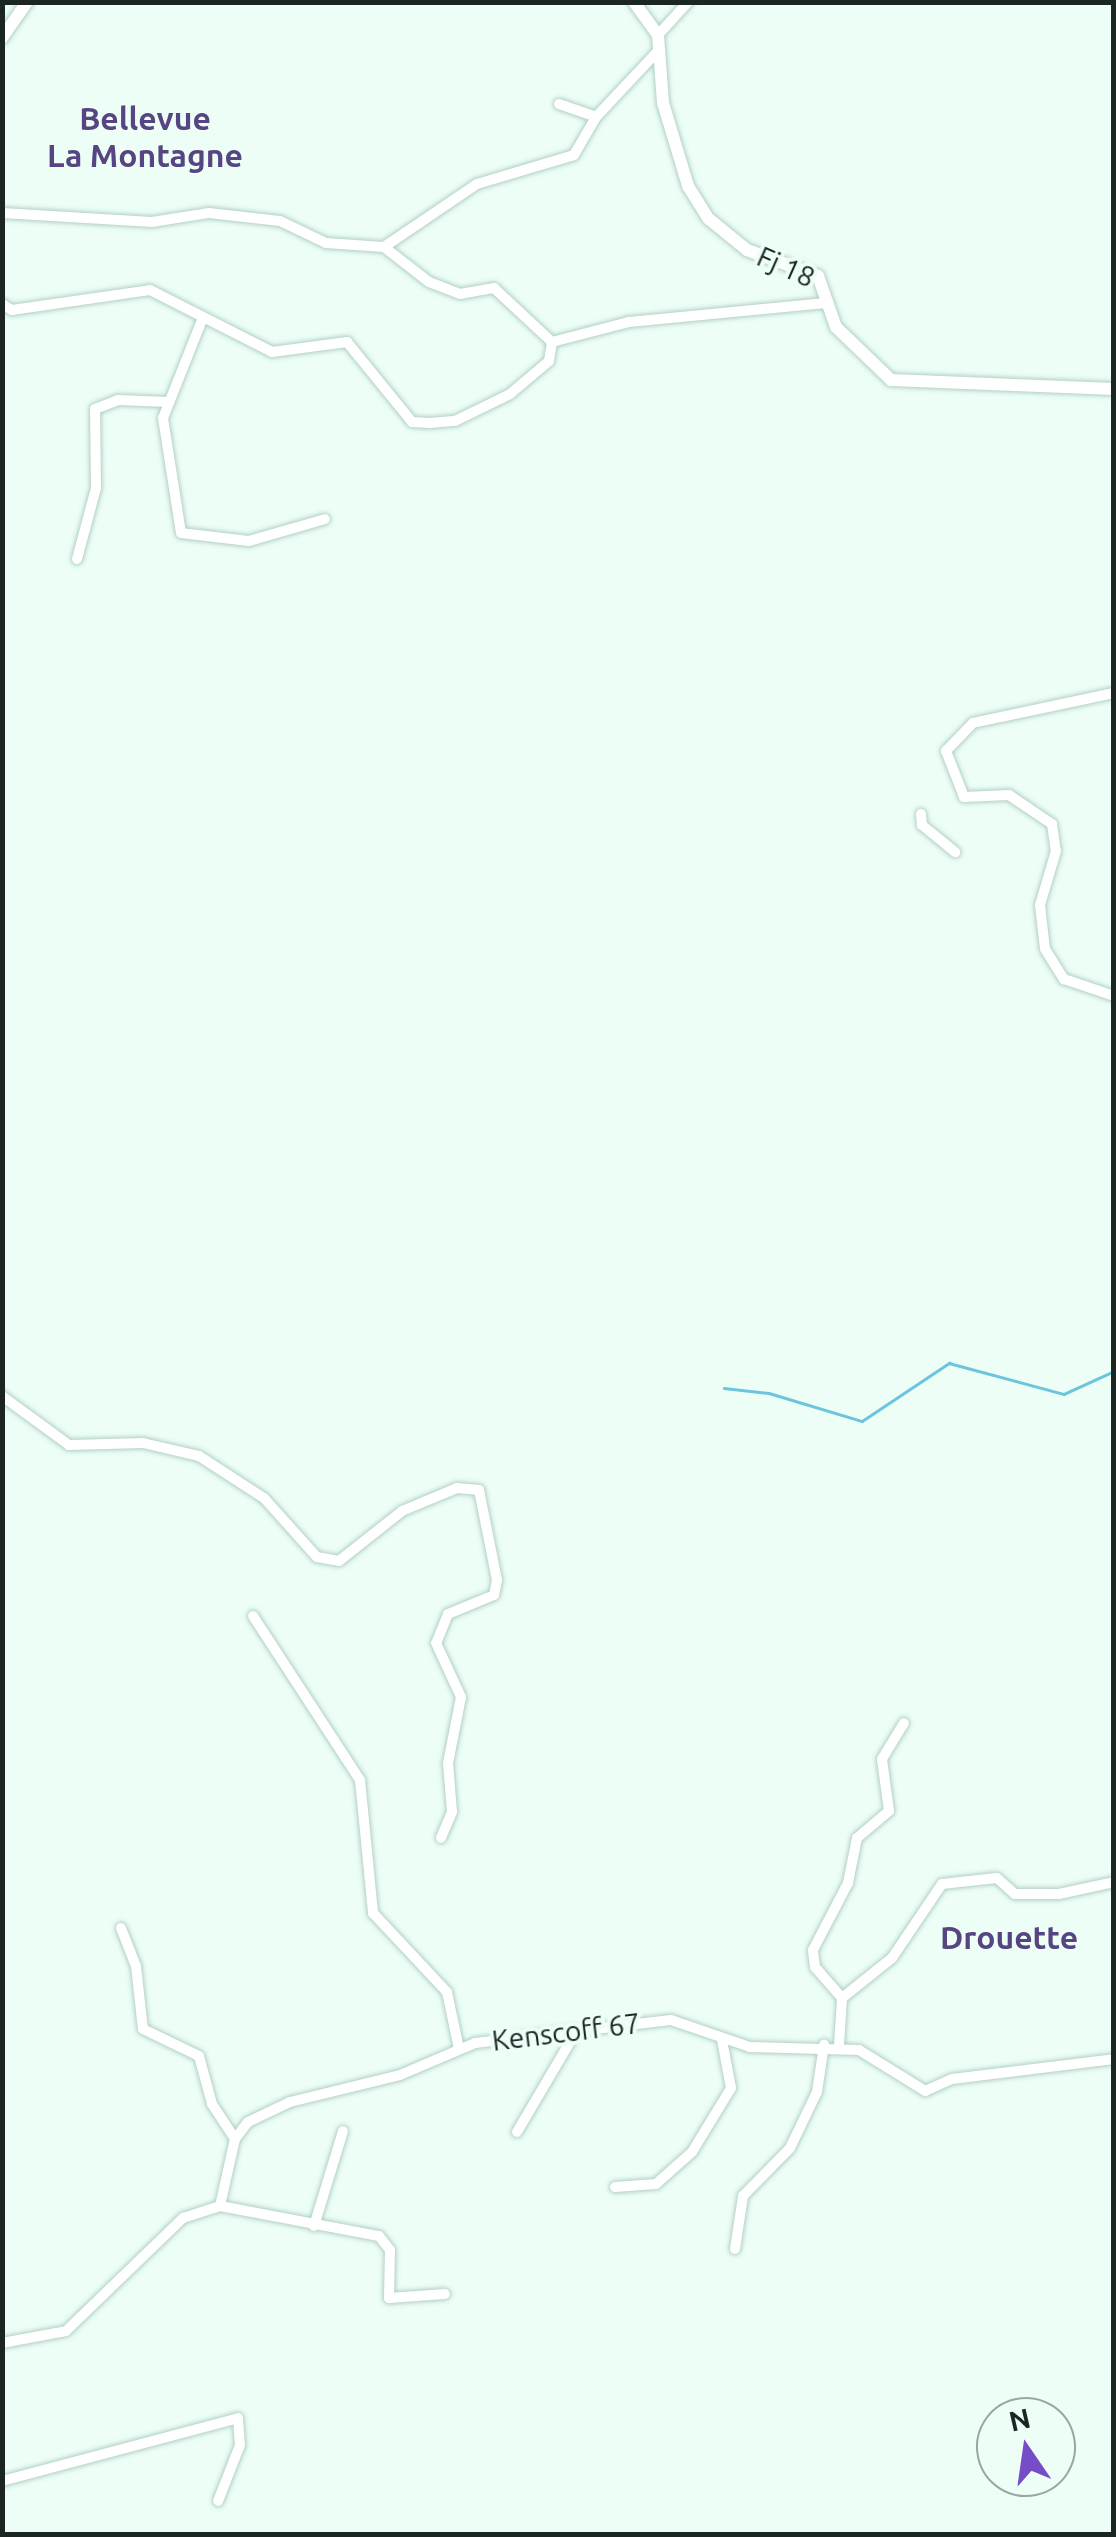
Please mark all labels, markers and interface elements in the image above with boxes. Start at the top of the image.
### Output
district label: Bellevue La Montagne [47,100,243,175]
street label: Fj 18 [752,240,820,294]
district label: Drouette [940,1918,1078,1956]
street label: Kenscoff 67 [490,2006,642,2058]
north arrow [976,2397,1076,2497]
text: N [1006,2402,1033,2437]

